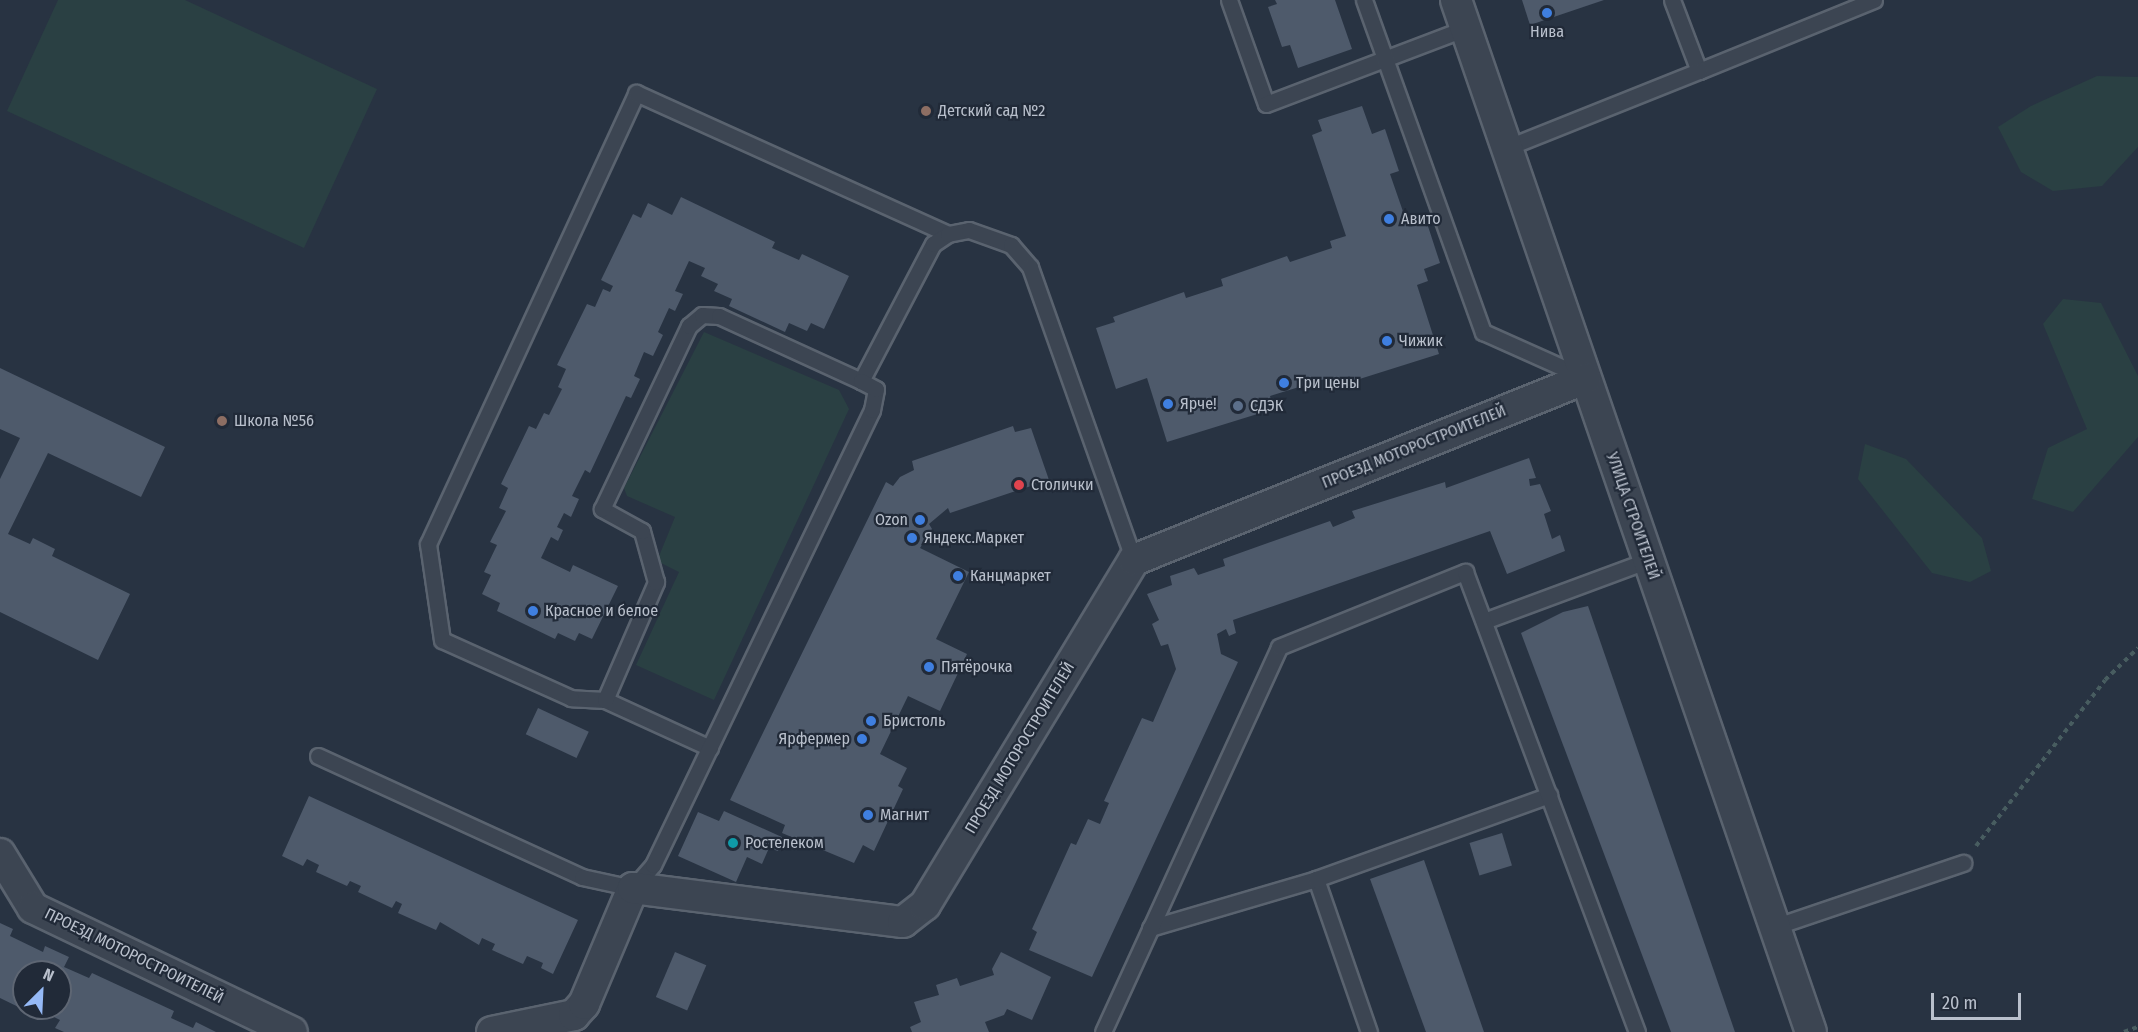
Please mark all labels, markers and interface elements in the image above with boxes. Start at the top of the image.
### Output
marker: Нива [1540,6,1554,20]
place label: Нива [1530,22,1564,42]
place label: Детский сад №2 [938,101,1045,121]
marker: Детский сад №2 [919,104,933,118]
place label: Авито [1401,209,1441,229]
marker: Авито [1382,212,1396,226]
place label: Чижик [1399,331,1443,351]
marker: Чижик [1380,334,1394,348]
place label: Три цены [1296,373,1360,393]
marker: Три цены [1277,376,1291,390]
place label: Ярче! [1180,394,1217,414]
place label: СДЭК [1250,396,1283,416]
marker: Ярче! [1161,397,1175,411]
marker: СДЭК [1231,399,1245,413]
street label: ПРОЕЗД МОТОРОСТРОИТЕЛЕЙ [1319,401,1509,493]
place label: Школа №56 [234,411,314,431]
marker: Школа №56 [215,414,229,428]
street label: УЛИЦА СТРОИТЕЛЕЙ [1602,450,1664,582]
place label: Столички [1031,475,1093,495]
marker: Столички [1012,478,1026,492]
place label: Ozon [875,510,908,530]
marker: Ozon [913,513,927,527]
place label: Яндекс.Маркет [924,528,1024,548]
marker: Яндекс.Маркет [905,531,919,545]
place label: Канцмаркет [970,566,1051,586]
marker: Канцмаркет [951,569,965,583]
place label: Красное и белое [545,601,658,621]
marker: Красное и белое [526,604,540,618]
place label: Пятёрочка [941,657,1013,677]
street label: ПРОЕЗД МОТОРОСТРОИТЕЛЕЙ [961,659,1079,837]
marker: Пятёрочка [922,660,936,674]
place label: Бристоль [883,711,945,731]
marker: Бристоль [864,714,878,728]
place label: Ярфермер [778,729,850,749]
marker: Ярфермер [855,732,869,746]
place label: Магнит [880,805,929,825]
marker: Магнит [861,808,875,822]
place label: Ростелеком [745,833,824,853]
marker: Ростелеком [726,836,740,850]
street label: ПРОЕЗД МОТОРОСТРОИТЕЛЕЙ [41,904,227,1008]
north arrow [12,960,72,1020]
text: N [40,964,57,986]
scale bar [1934,981,2024,1019]
text: 20 m [1942,992,1977,1014]

